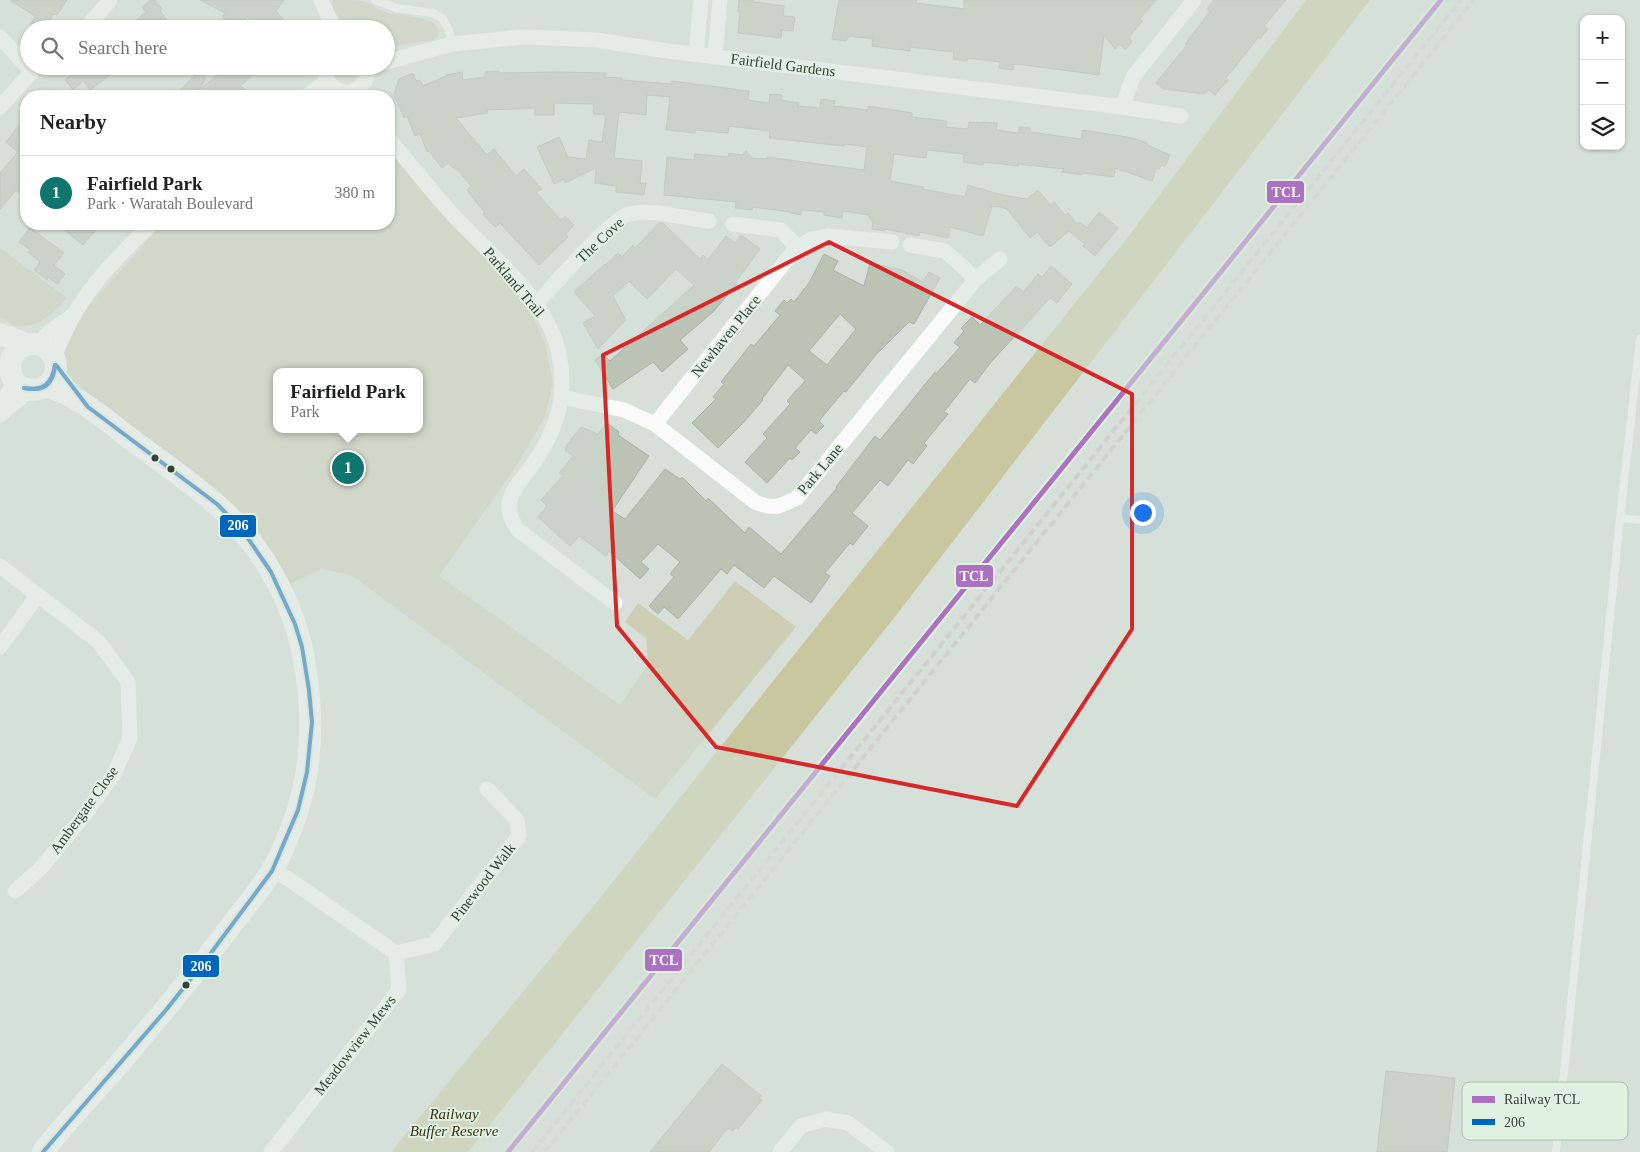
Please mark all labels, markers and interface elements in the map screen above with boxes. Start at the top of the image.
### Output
map controls [1580,15,1625,150]
button: + [1580,15,1625,60]
search box [20,20,395,75]
icon: search [38,34,66,62]
text: Search here [78,37,167,58]
street label: Fairfield Gardens [730,51,836,79]
button: − [1580,60,1625,105]
button: layers [1580,105,1625,150]
text: Nearby [40,110,107,134]
text: Fairfield Park [87,173,203,194]
line badge: TCL [1266,180,1305,204]
text: 1 [52,184,60,201]
text: 380 m [335,184,375,201]
text: TCL [1272,185,1300,200]
text: Park · Waratah Boulevard [87,195,253,212]
street label: The Cove [573,214,627,266]
street label: Parkland Trail [480,244,548,320]
street label: Newhaven Place [688,292,764,380]
popup [273,368,423,433]
text: Fairfield Park [290,381,406,402]
text: Park [290,403,320,420]
street label: Park Lane [794,440,846,498]
pin: 1 [332,449,364,487]
unlabelled marker [150,453,160,463]
unlabelled marker [166,464,176,474]
your location [1130,500,1156,526]
line badge: 206 [219,514,257,538]
text: 206 [228,518,249,533]
line badge: TCL [955,564,994,588]
text: TCL [960,569,988,584]
street label: Ambergate Close [47,763,121,857]
street label: Pinewood Walk [448,839,519,924]
line badge: TCL [644,948,683,972]
text: TCL [650,953,678,968]
line badge: 206 [182,954,220,978]
text: 206 [191,959,212,974]
unlabelled marker [181,980,191,990]
street label: Meadowview Mews [311,992,399,1098]
legend [1462,1082,1628,1140]
text: Railway TCL [1504,1092,1580,1107]
park label: Railway Buffer Reserve [410,1106,499,1139]
text: 206 [1504,1115,1525,1130]

